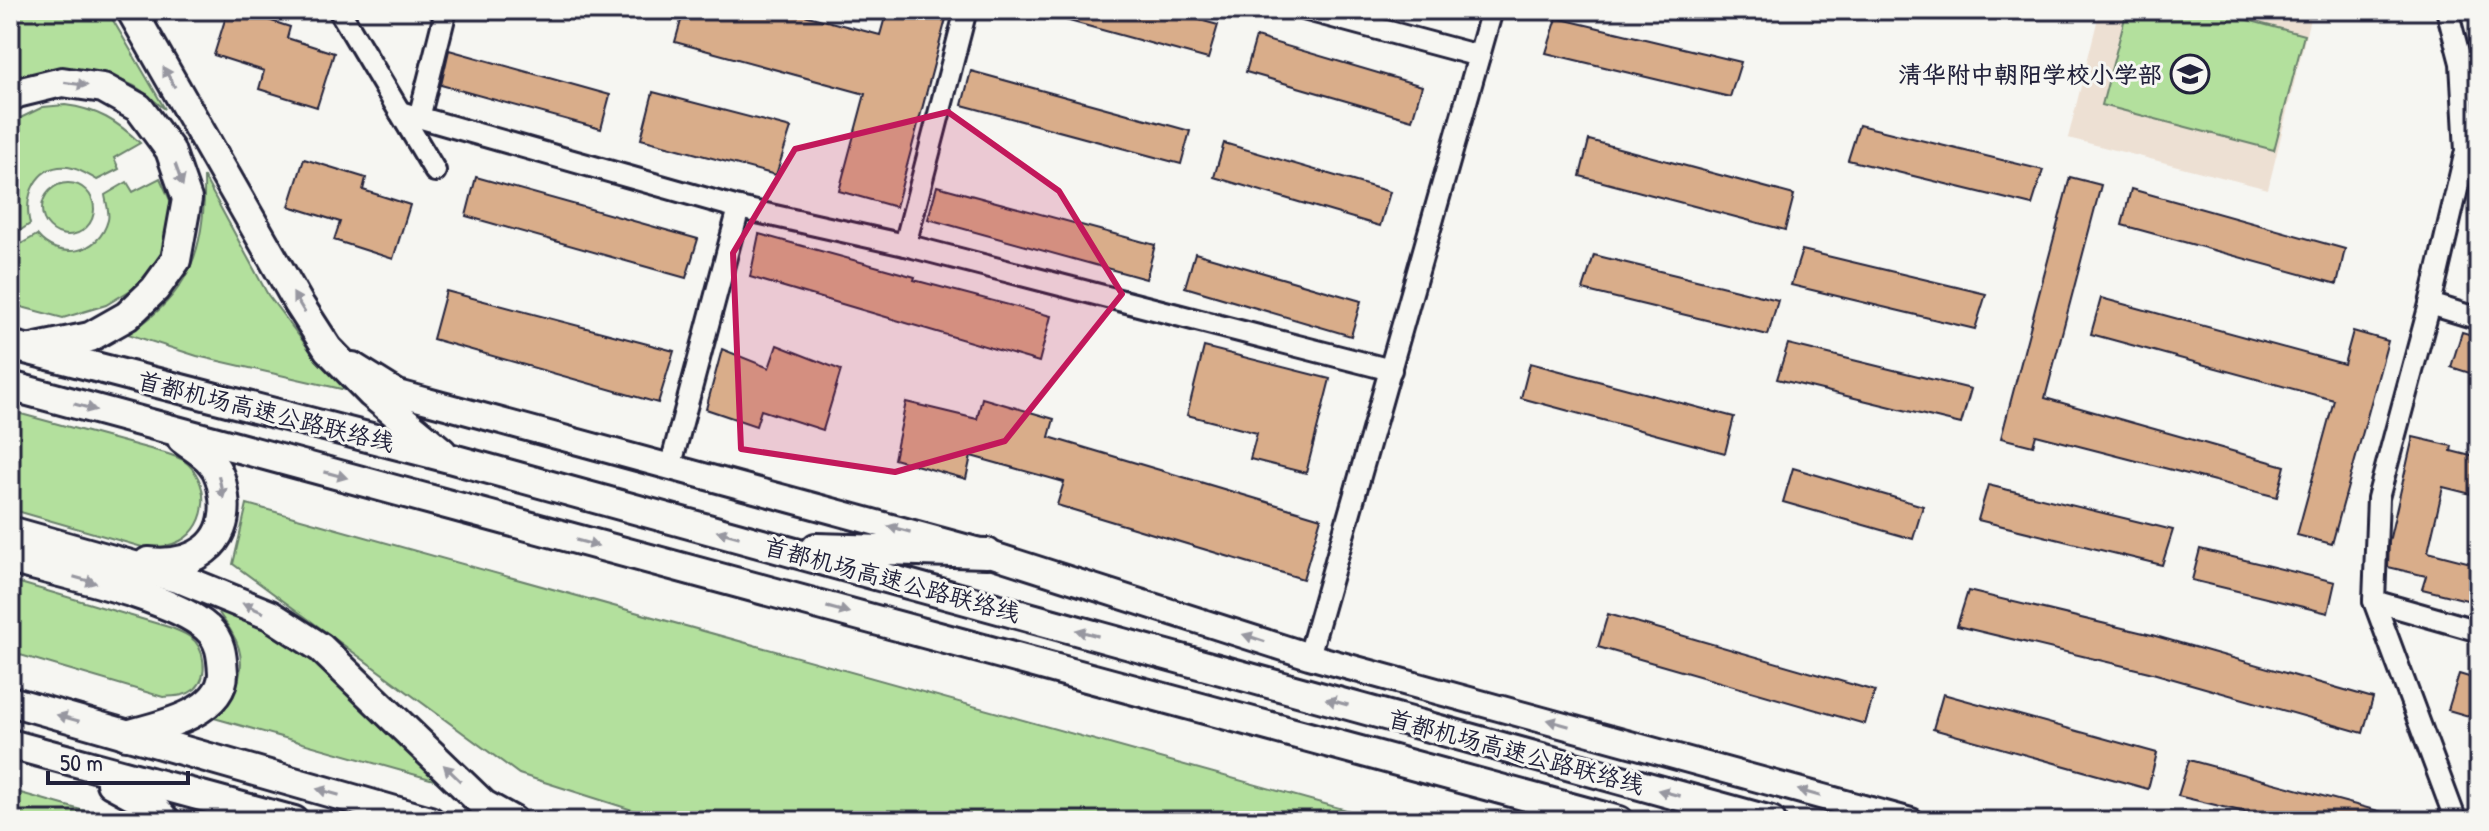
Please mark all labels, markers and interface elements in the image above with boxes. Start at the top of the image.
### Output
school or university icon: 清华附中朝阳学校小学部 [2169,53,2211,95]
place label: 清华附中朝阳学校小学部 [1898,58,2162,90]
one-way arrow [162,66,176,88]
one-way arrow [64,78,89,91]
one-way arrow [173,163,185,187]
one-way arrow [292,292,306,314]
street label: 首都机场高速公路联络线 [134,364,398,458]
one-way arrow [74,401,98,414]
one-way arrow [324,470,349,482]
one-way arrow [215,475,228,500]
one-way arrow [886,522,911,534]
one-way arrow [715,527,739,540]
street label: 首都机场高速公路联络线 [760,529,1024,629]
one-way arrow [575,537,600,549]
one-way arrow [73,575,98,587]
one-way arrow [242,601,265,614]
one-way arrow [826,605,851,617]
one-way arrow [1074,626,1099,638]
one-way arrow [1242,632,1266,644]
one-way arrow [1325,695,1350,707]
street label: 首都机场高速公路联络线 [1384,701,1648,801]
one-way arrow [55,711,79,724]
one-way arrow [1546,716,1570,729]
scale bar [48,735,188,785]
text: 50 m [60,746,103,778]
one-way arrow [443,765,462,783]
one-way arrow [316,785,340,798]
one-way arrow [1656,786,1680,799]
one-way arrow [1796,786,1821,798]

